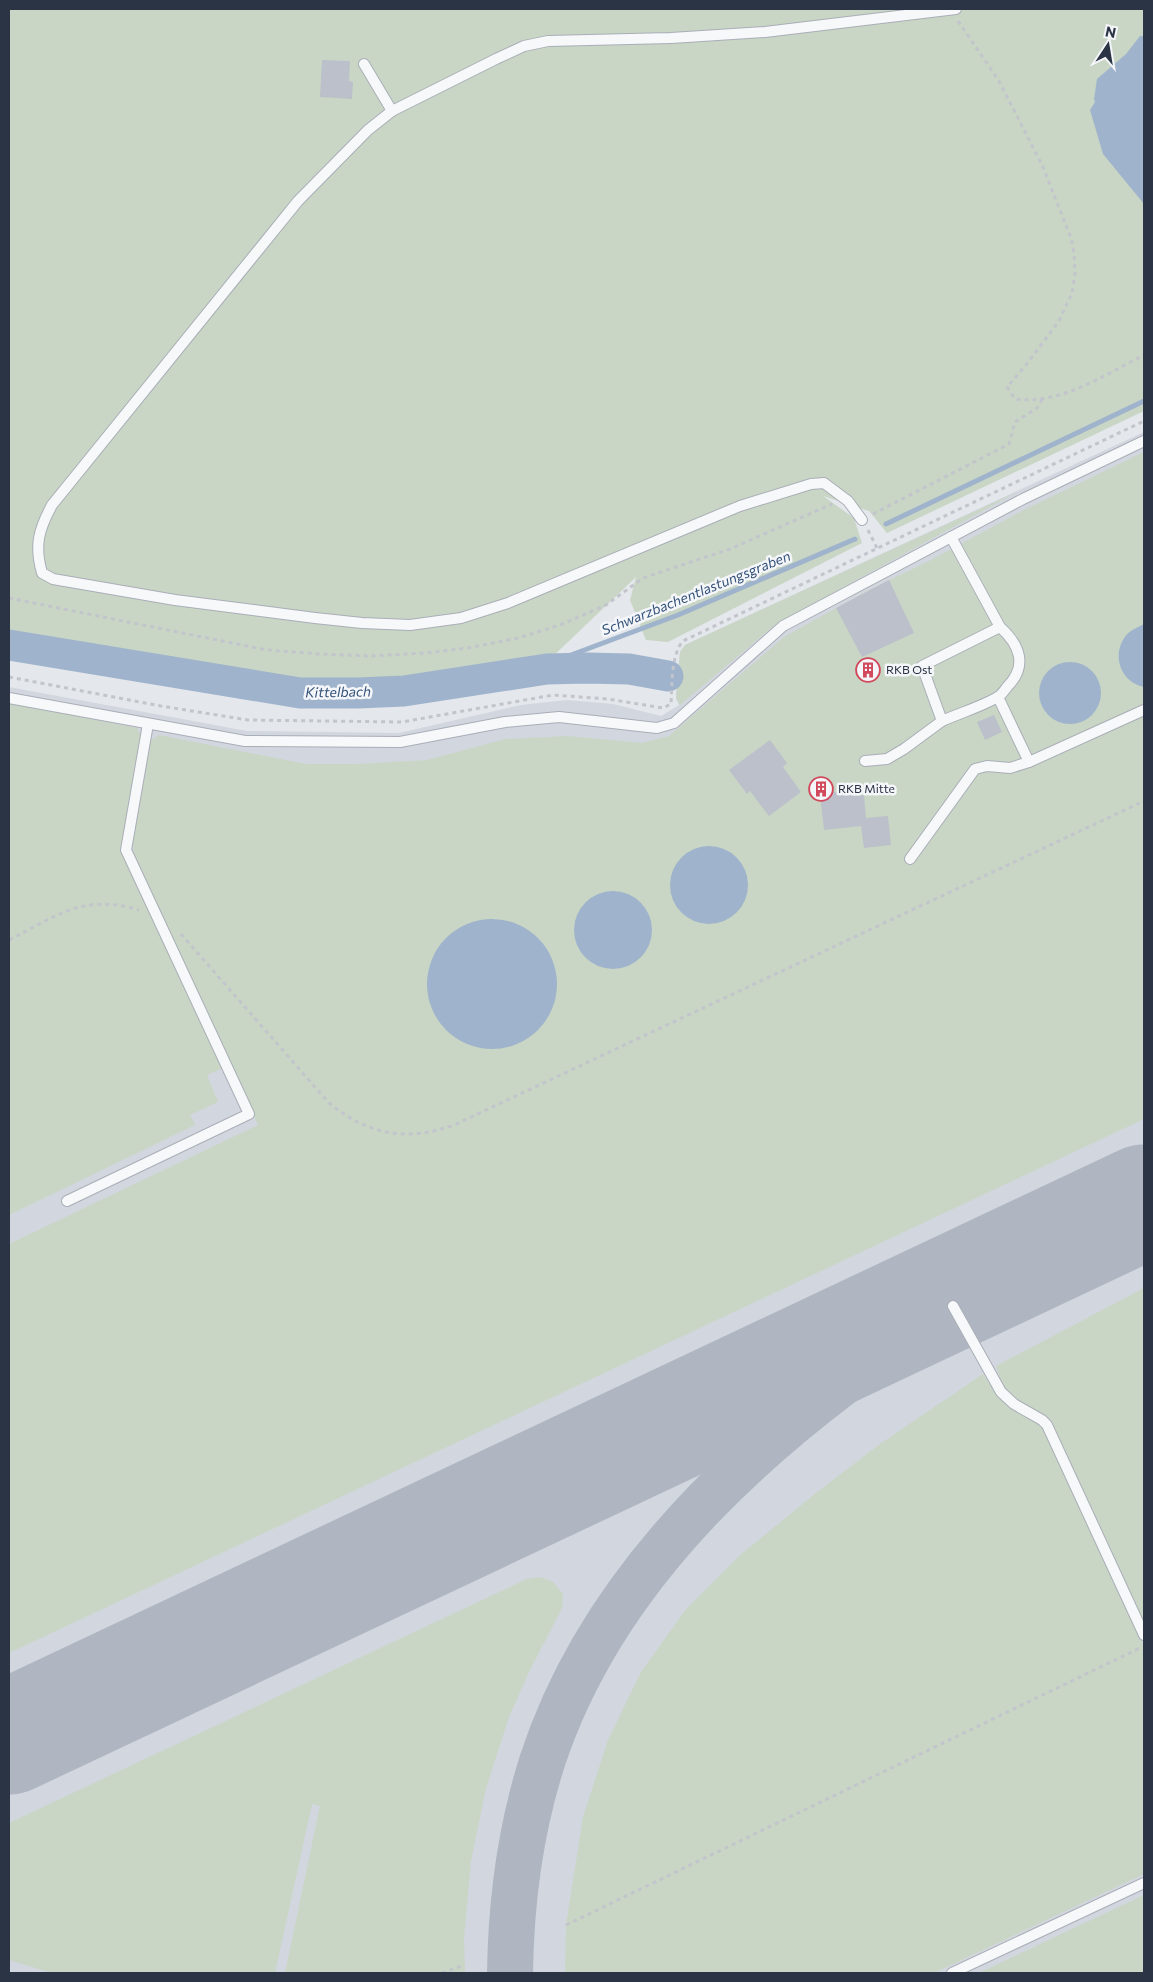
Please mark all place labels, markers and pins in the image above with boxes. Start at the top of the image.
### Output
building icon: RKB Ost [855,657,881,683]
place label: RKB Ost [886,662,932,676]
building icon: RKB Mitte [808,776,834,802]
place label: RKB Mitte [838,781,895,795]

